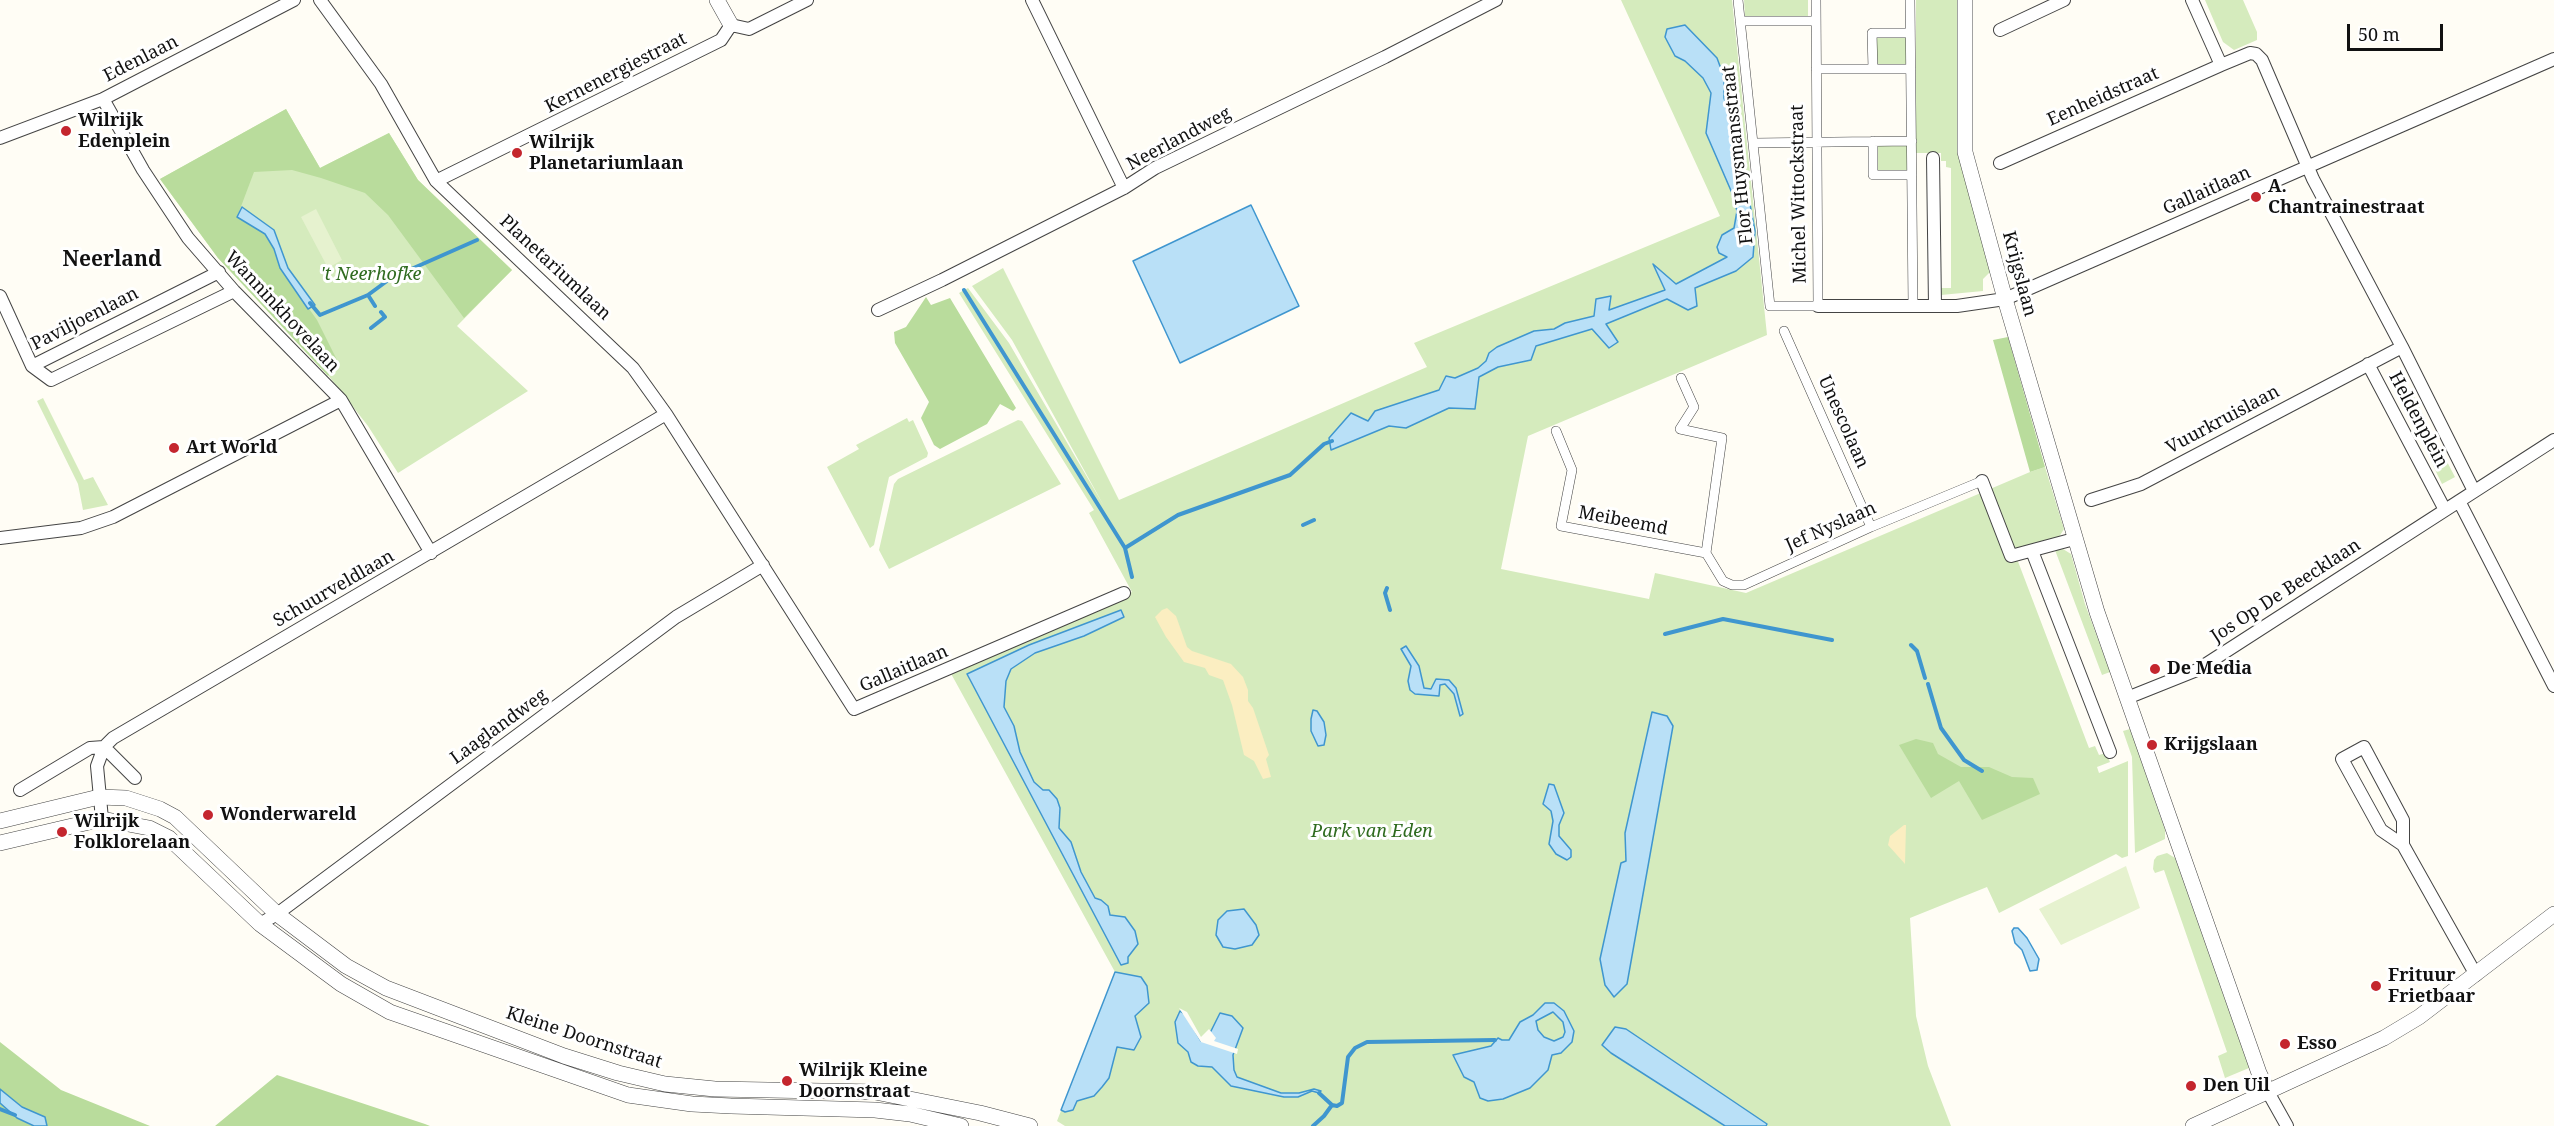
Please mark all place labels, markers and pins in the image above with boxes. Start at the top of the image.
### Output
place label: Wilrijk Edenplein [78,110,170,152]
marker: Wilrijk Edenplein [59,124,73,138]
place label: Wilrijk Planetariumlaan [529,132,683,174]
marker: Wilrijk Planetariumlaan [510,146,524,160]
place label: A. Chantrainestraat [2268,176,2425,219]
marker: A. Chantrainestraat [2249,190,2263,204]
place label: Art World [186,437,278,459]
marker: Art World [167,441,181,455]
place label: De Media [2167,658,2252,680]
marker: De Media [2148,662,2162,676]
place label: Krijgslaan [2164,734,2258,756]
marker: Krijgslaan [2145,738,2159,752]
place label: Wonderwareld [220,804,357,826]
marker: Wonderwareld [201,808,215,822]
place label: Wilrijk Folklorelaan [74,811,190,854]
marker: Wilrijk Folklorelaan [55,825,69,839]
place label: Frituur Frietbaar [2388,965,2475,1008]
marker: Frituur Frietbaar [2369,979,2383,993]
place label: Esso [2297,1033,2337,1055]
marker: Esso [2278,1037,2292,1051]
place label: Wilrijk Kleine Doornstraat [799,1060,927,1102]
marker: Wilrijk Kleine Doornstraat [780,1074,794,1088]
place label: Den Uil [2203,1075,2270,1097]
marker: Den Uil [2184,1079,2198,1093]

